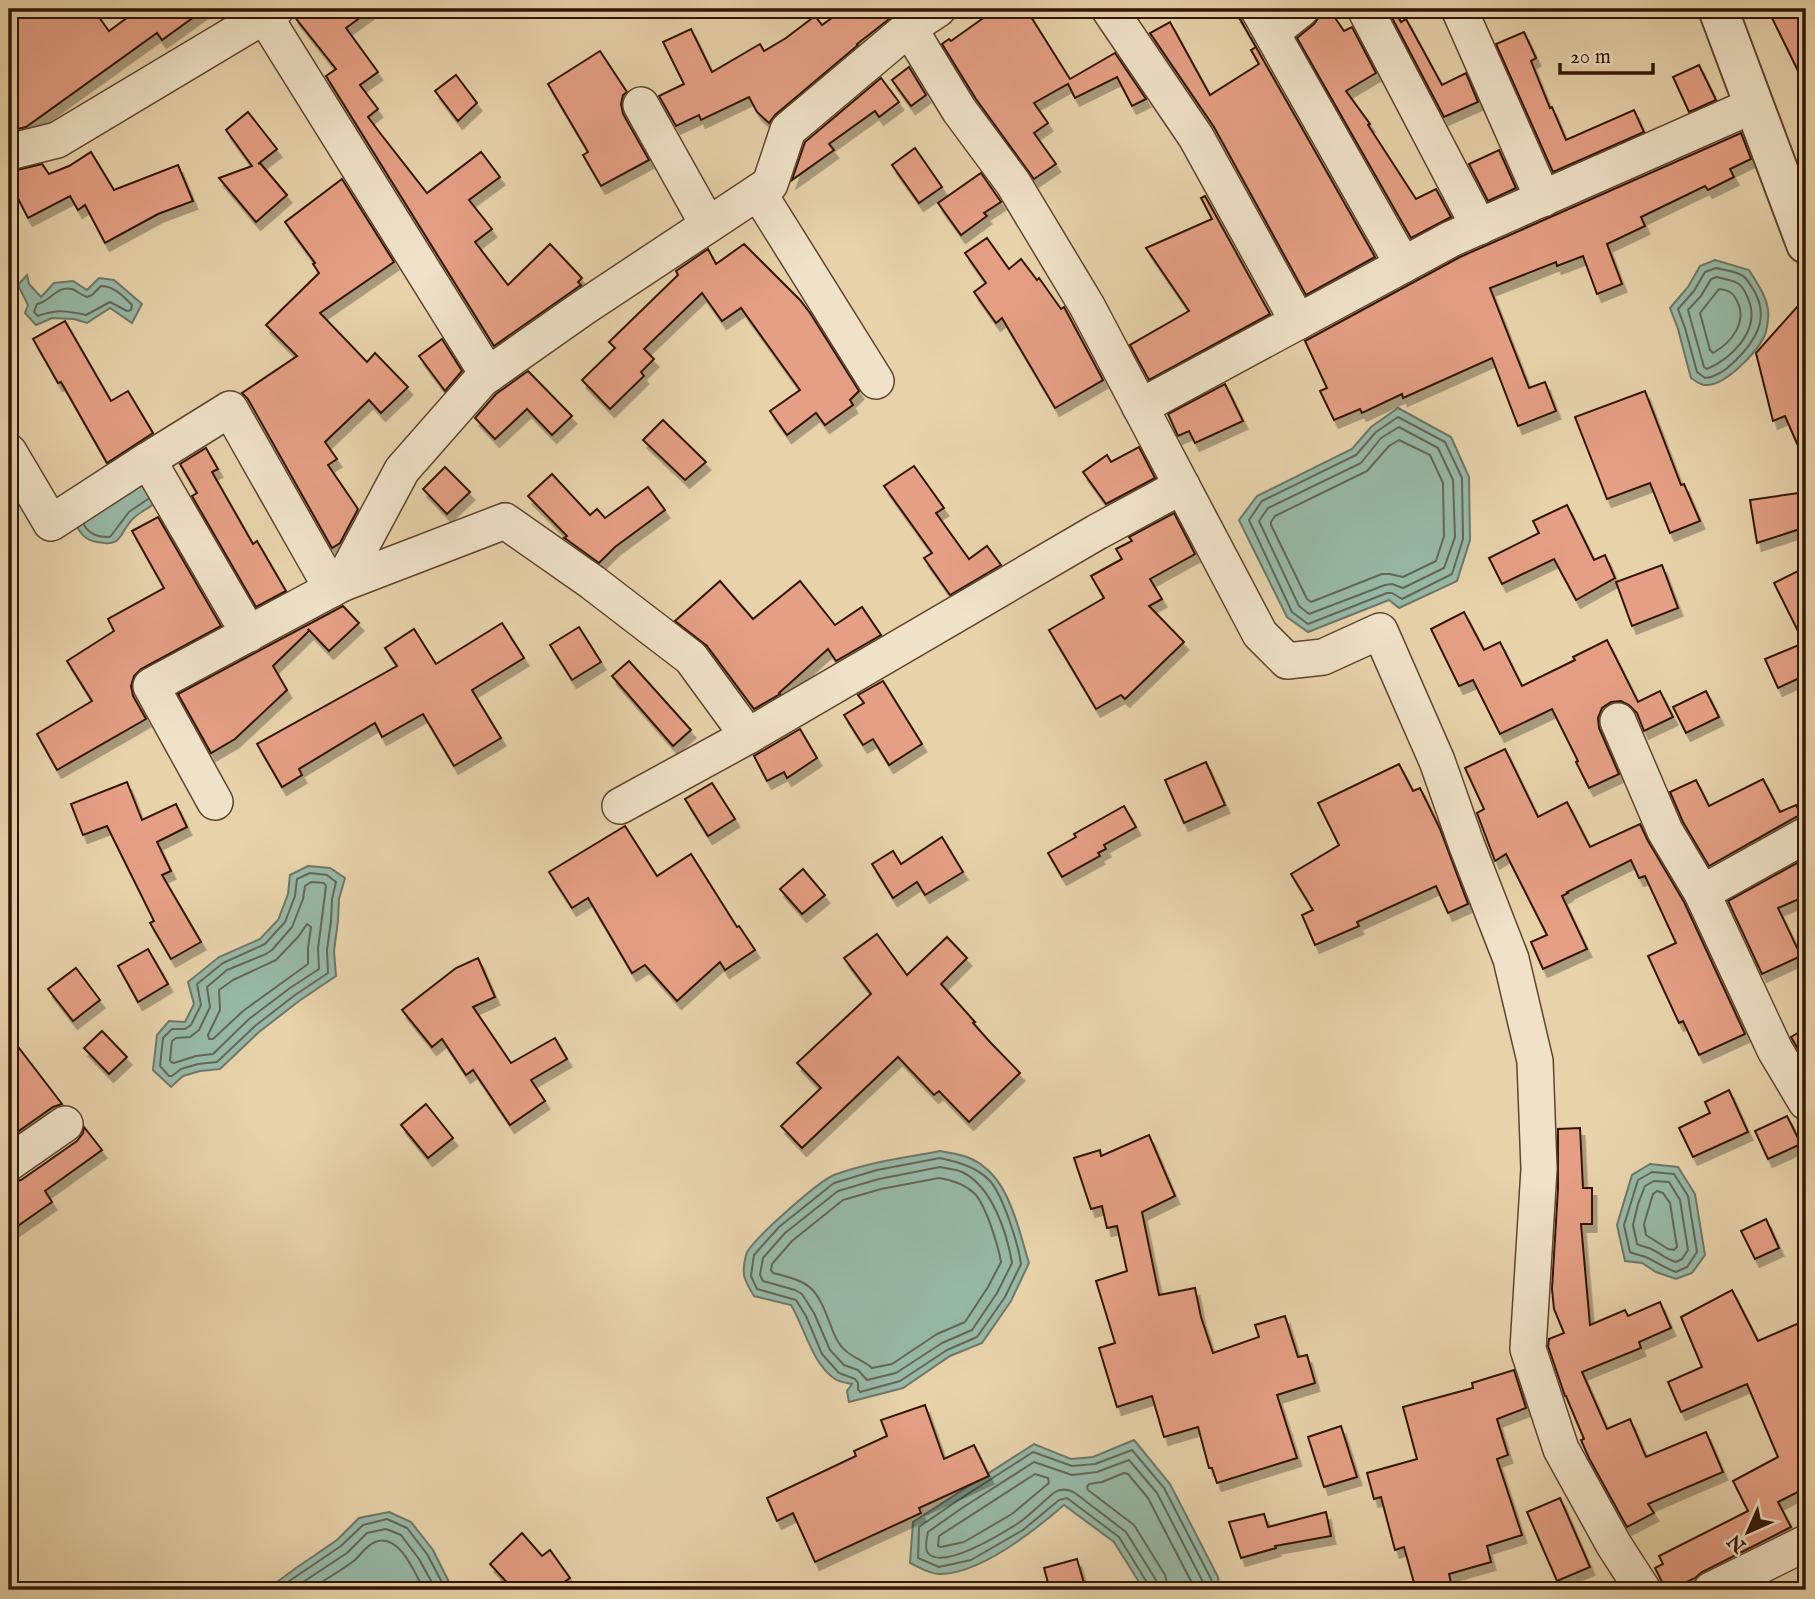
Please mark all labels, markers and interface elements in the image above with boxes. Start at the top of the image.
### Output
scale bar [1560,32,1652,76]
text: 20 m [1570,44,1611,71]
north arrow [1714,1498,1784,1568]
text: N [1723,1528,1752,1558]

